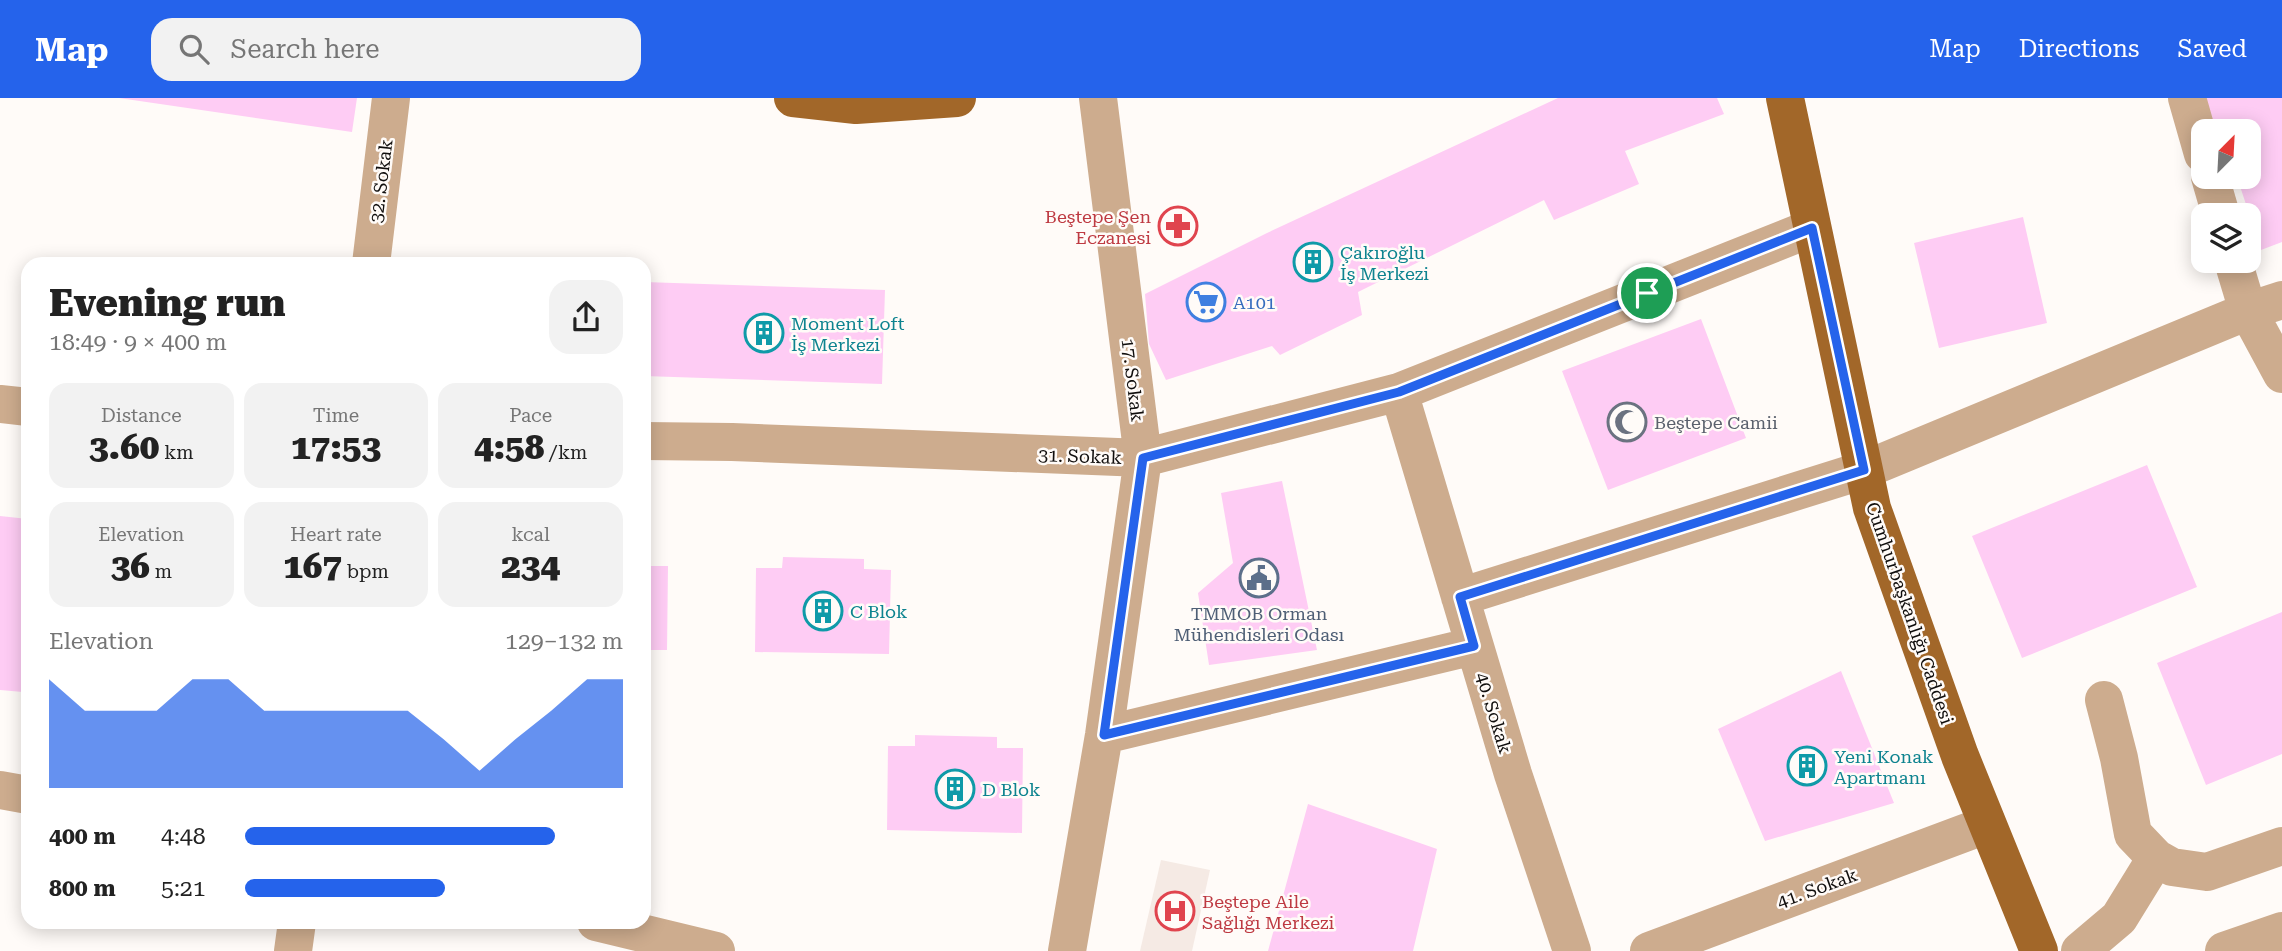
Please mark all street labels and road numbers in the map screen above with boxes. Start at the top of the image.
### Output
street label: 32. Sokak [365,138,397,224]
street label: 17. Sokak [1117,337,1149,423]
street label: 31. Sokak [1038,444,1122,468]
street label: Cumhurbaşkanlığı Caddesi [1862,499,1958,727]
street label: 40. Sokak [1472,670,1516,756]
street label: 41. Sokak [1774,864,1860,912]

